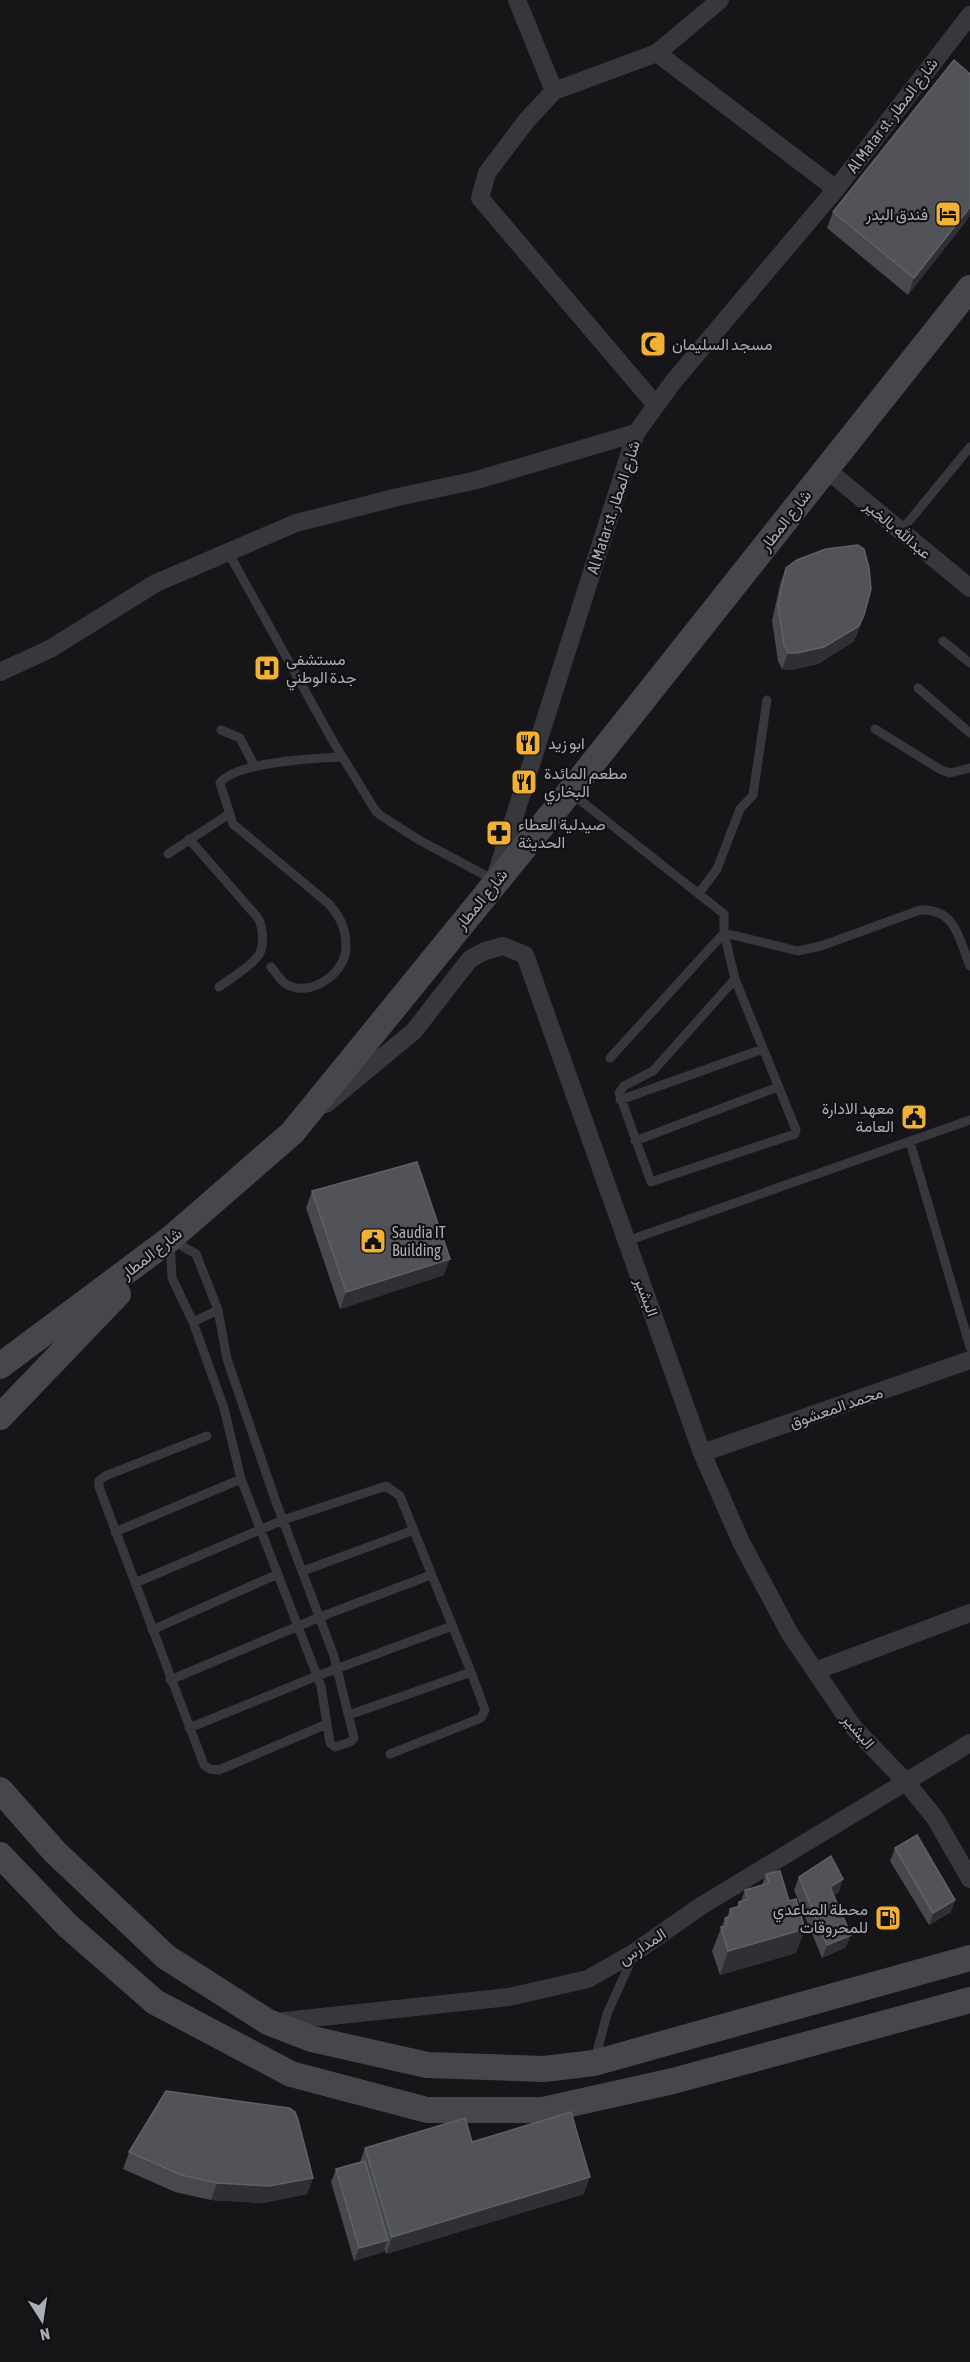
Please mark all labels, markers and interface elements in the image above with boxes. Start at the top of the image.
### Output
street label: Al Matar st. شارع المطار [843,54,943,178]
hotel icon: فندق البدر [933,199,963,229]
place label: فندق البدر [865,205,928,225]
mosque icon: مسجد السليمان [638,329,668,359]
place label: مسجد السليمان [672,335,773,354]
street label: Al Matar st. شارع المطار [583,438,646,577]
street label: شارع المطار [755,486,817,557]
street label: عبدالله بالخير [859,495,935,564]
place label: مستشفى جدة الوطني [286,650,357,691]
hospital icon: مستشفى جدة الوطني [252,653,282,683]
restaurant icon: ابو زيد [513,728,543,758]
place label: ابو زيد [548,734,585,754]
place label: مطعم المائدة البخاري [544,764,627,805]
restaurant icon: مطعم المائدة البخاري [509,767,539,797]
place label: صيدلية العطاء الحديثة [518,815,606,852]
pharmacy icon: صيدلية العطاء الحديثة [484,818,514,848]
street label: شارع المطار [451,865,513,935]
place label: معهد الادارة العامة [822,1099,894,1135]
public building icon: معهد الادارة العامة [899,1102,929,1132]
place label: Saudia IT Building [392,1223,446,1260]
street label: شارع المطار [116,1224,187,1285]
public building icon: Saudia IT Building [358,1226,388,1256]
street label: البشير [629,1274,662,1320]
street label: محمد المعشوق [787,1383,886,1433]
street label: البشير [837,1709,879,1753]
place label: محطة الصاعدي للمحروقات [773,1900,868,1938]
fuel station icon: محطة الصاعدي للمحروقات [873,1903,903,1933]
street label: المدارس [615,1924,670,1970]
north arrow [12,2290,72,2350]
text: N [39,2325,52,2344]

